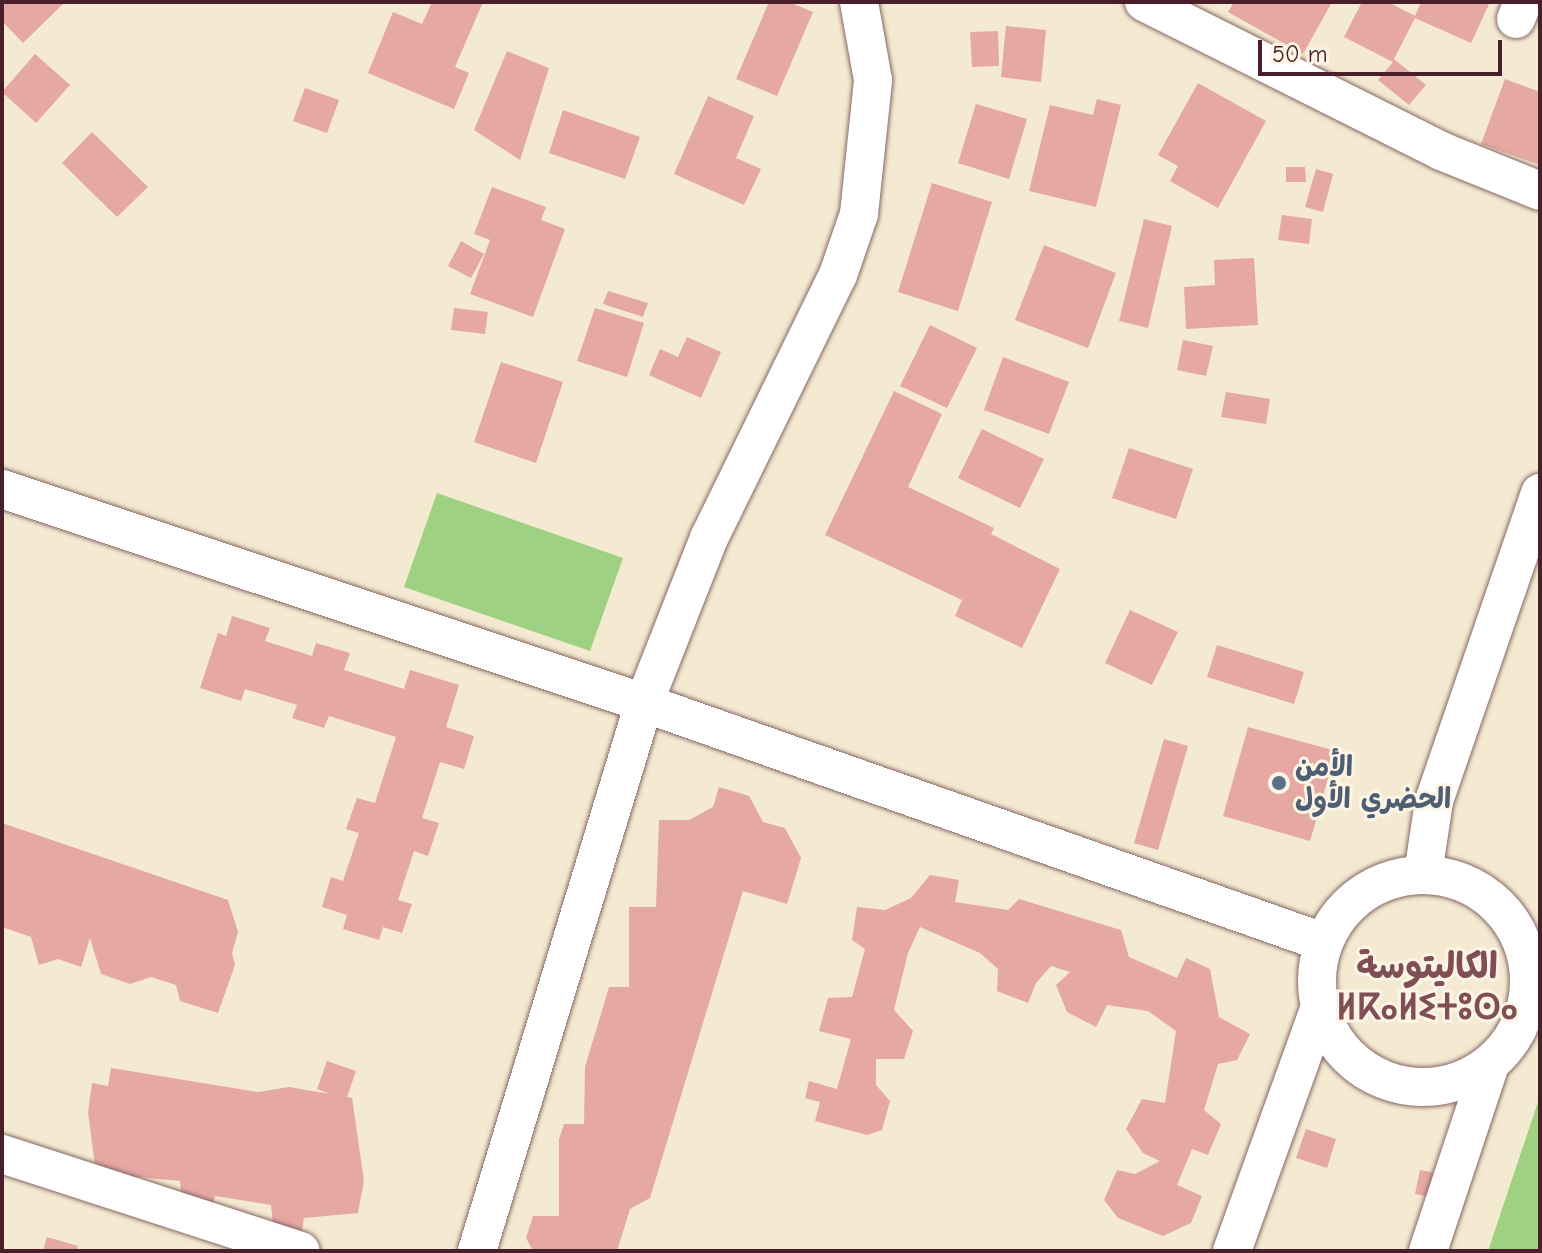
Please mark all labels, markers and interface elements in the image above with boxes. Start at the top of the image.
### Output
scale bar [1262,24,1506,74]
text: 50 m [1272,40,1328,68]
place label: الأمن الحضري الأول [1295,750,1451,816]
marker: الأمن الحضري الأول [1270,774,1288,792]
district label: الكاليتوسة ⵍⴽⴰⵍⵉⵜⵓⵙⴰ [1336,944,1518,1029]

